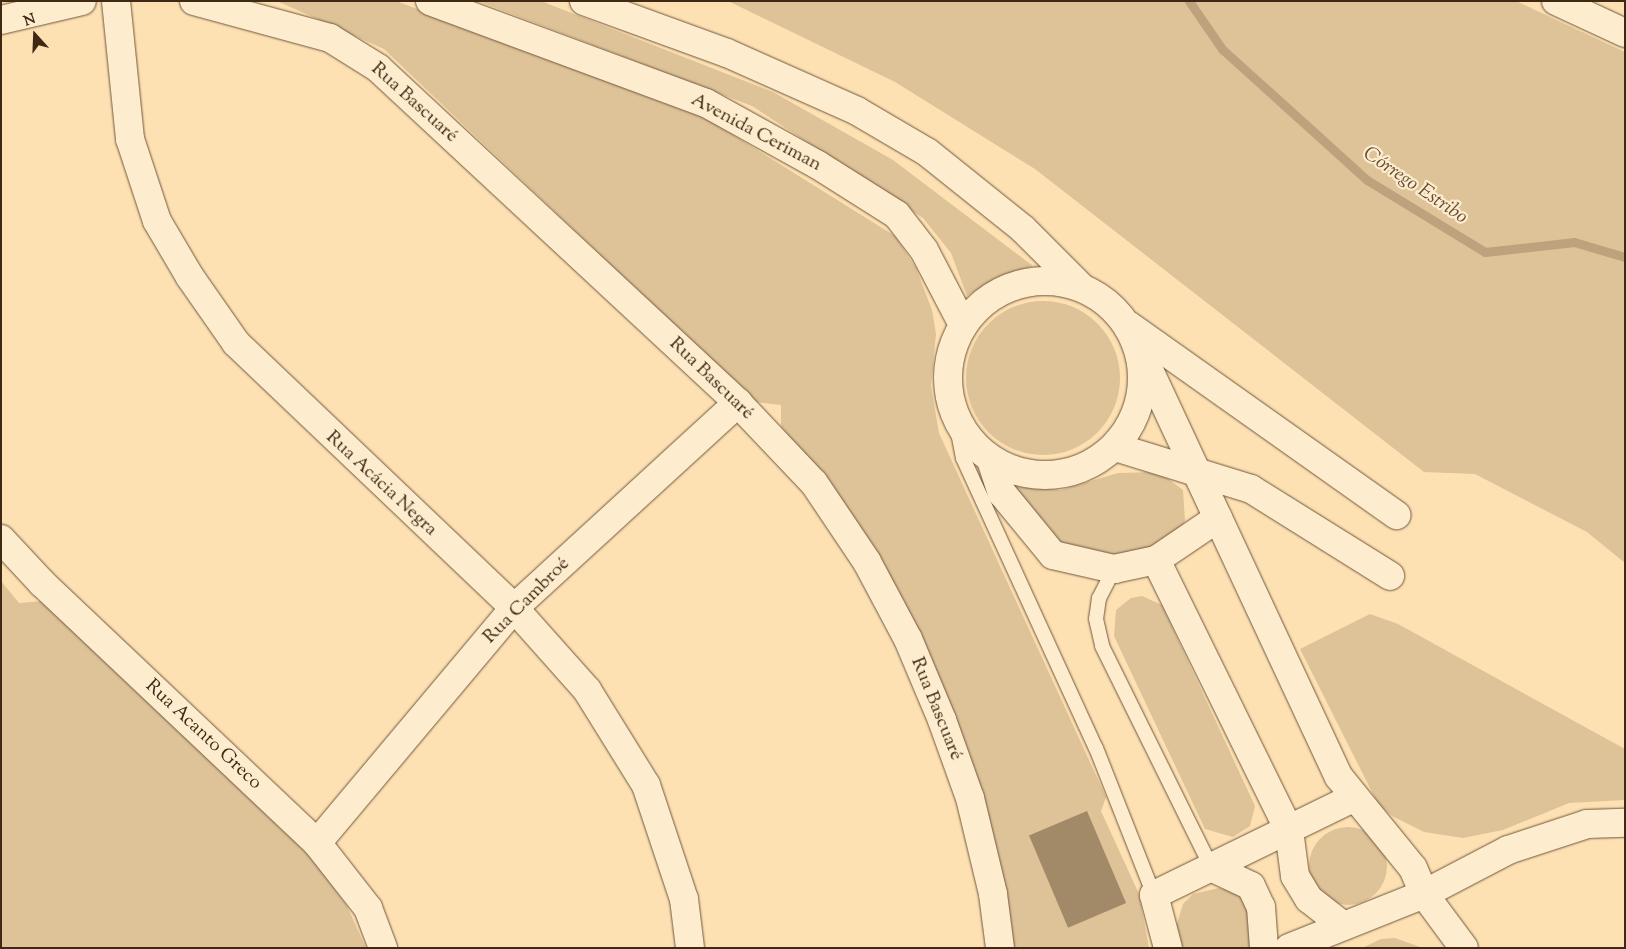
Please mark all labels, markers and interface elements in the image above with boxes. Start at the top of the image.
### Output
north arrow [10,10,60,60]
text: N [21,10,39,32]
street label: Rua Bascuaré [366,58,462,148]
street label: Avenida Ceriman [687,89,825,177]
water label: Córrego Estribo [1358,142,1472,230]
street label: Rua Bascuaré [664,333,758,425]
street label: Rua Acácia Negra [321,427,441,541]
street label: Rua Cambroé [479,553,575,649]
street label: Rua Bascuaré [905,654,967,764]
street label: Rua Acanto Greco [140,675,266,795]

